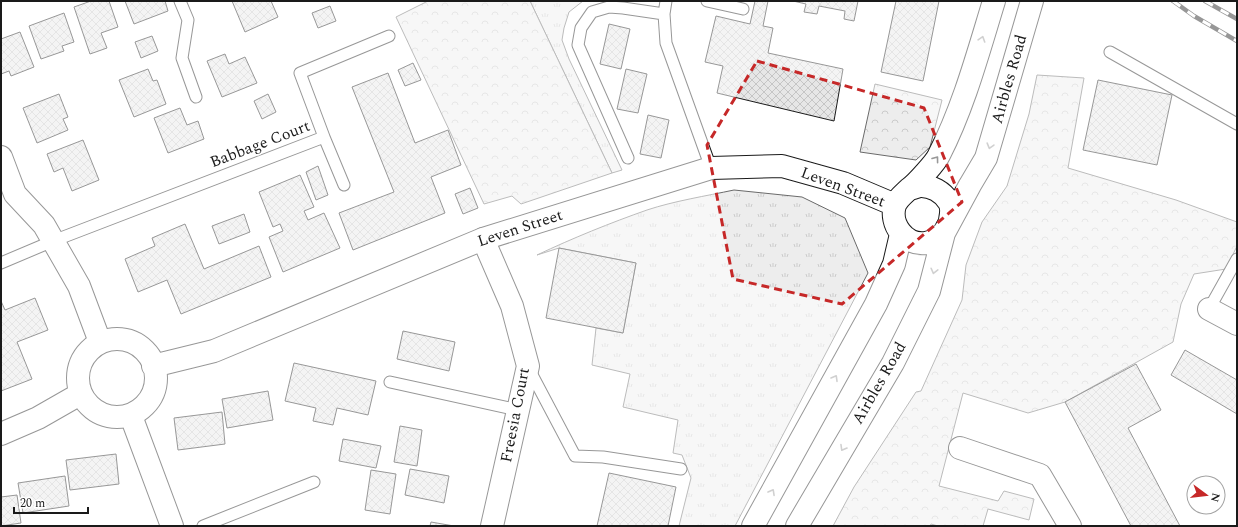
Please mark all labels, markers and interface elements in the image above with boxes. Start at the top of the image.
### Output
street label: Airbles Road [985,32,1033,126]
one-way arrow [978,35,986,42]
street label: Babbage Court [206,114,314,174]
one-way arrow [986,142,995,149]
one-way arrow [931,157,938,164]
street label: Leven Street [797,161,889,214]
street label: Leven Street [474,203,566,253]
one-way arrow [931,268,939,274]
street label: Airbles Road [846,337,912,429]
street label: Freesia Court [494,365,536,464]
one-way arrow [830,375,837,382]
one-way arrow [840,444,847,451]
north arrow [1186,475,1226,515]
scale bar [14,489,88,515]
one-way arrow [768,489,775,496]
text: N [1206,491,1225,504]
text: 20 m [20,494,45,513]

